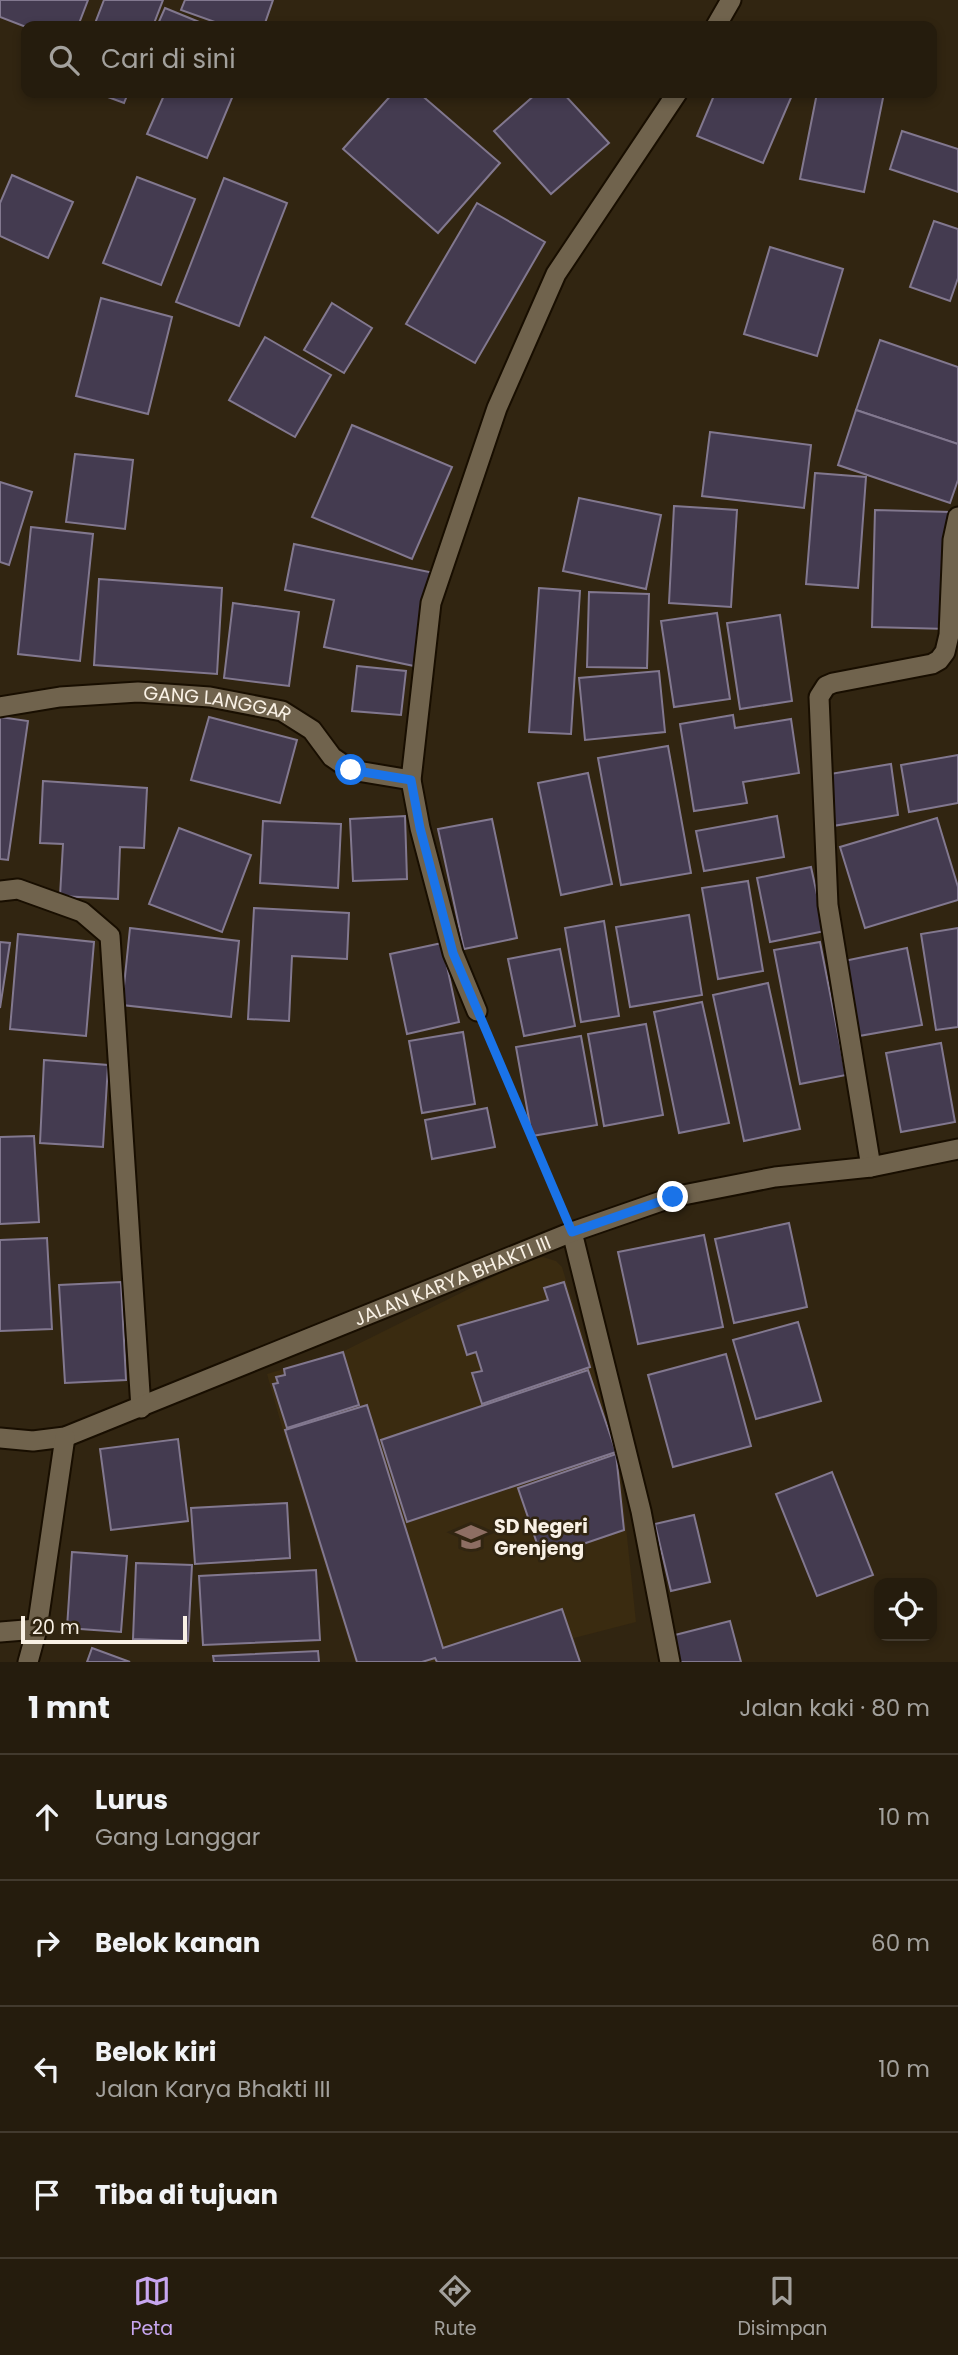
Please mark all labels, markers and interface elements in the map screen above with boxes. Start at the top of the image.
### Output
search box [21,21,937,98]
icon: search [45,41,83,79]
text: Cari di sini [101,41,236,77]
street label: GANG LANGGAR [142,679,297,727]
route start [335,754,366,785]
route end [657,1181,688,1212]
street label: JALAN KARYA BHAKTI III [350,1229,555,1332]
place label: SD Negeri Grenjeng [494,1513,588,1562]
school or university icon: SD Negeri Grenjeng [454,1520,488,1554]
map controls [874,1578,937,1641]
button: locate [874,1578,937,1641]
scale bar [21,1613,187,1645]
text: 20 m [32,1614,80,1641]
text: 1 mnt [28,1686,110,1729]
text: Jalan kaki · 80 m [739,1692,930,1724]
text: Lurus [95,1782,168,1818]
icon: ahead [28,1798,66,1836]
text: 10 m [878,1801,930,1833]
text: Gang Langgar [95,1821,260,1853]
icon: right [28,1924,66,1962]
text: Belok kanan [95,1925,260,1961]
text: 60 m [871,1927,930,1959]
text: Belok kiri [95,2034,217,2070]
icon: left [28,2050,66,2088]
text: 10 m [878,2053,930,2085]
text: Jalan Karya Bhakti III [95,2073,331,2105]
icon: arrive [28,2176,66,2214]
text: Tiba di tujuan [95,2177,278,2213]
tab: Peta [130,2272,173,2343]
tab: Rute [434,2272,476,2343]
tab: Disimpan [737,2272,828,2343]

